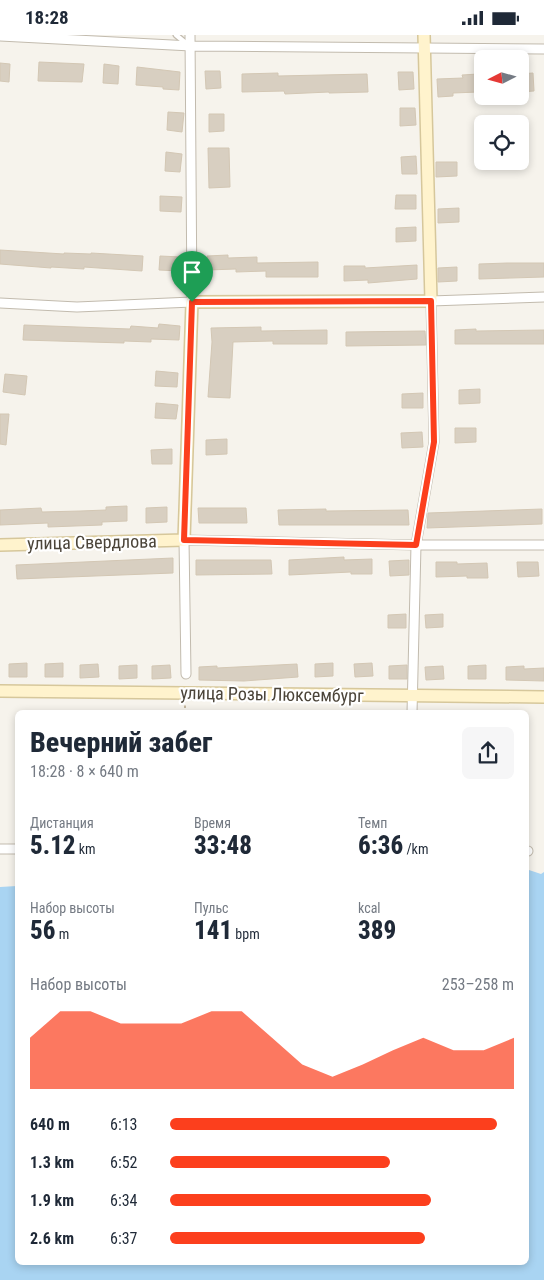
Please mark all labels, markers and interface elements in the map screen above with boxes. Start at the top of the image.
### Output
text: 18:28 [25,6,69,29]
north arrow [474,50,529,105]
map controls [474,50,529,170]
button: locate [474,115,529,170]
pin [171,251,213,302]
icon: arrive [178,258,206,286]
street label: улица Свердлова [27,530,157,554]
street label: улица Розы Люксембург [180,682,364,706]
text: Вечерний забег [30,726,212,759]
button: share [462,727,514,779]
text: 18:28 · 8 × 640 m [30,762,139,781]
text: Дистанция [30,815,94,831]
text: Время [194,815,231,831]
text: Темп [358,815,387,831]
text: 5.12 [30,831,76,860]
text: 33:48 [194,831,252,860]
text: 6:36 [358,831,403,860]
text: km [76,841,96,857]
text: /km [403,841,428,857]
text: Набор высоты [30,900,115,916]
text: Пульс [194,900,229,916]
text: kcal [358,900,381,916]
text: 56 [30,916,55,945]
text: 141 [194,916,232,945]
text: 389 [358,916,396,945]
text: m [55,926,69,942]
text: bpm [232,926,260,942]
text: Набор высоты [30,975,127,994]
text: 253–258 m [442,975,514,994]
text: 640 m [30,1115,70,1134]
text: 6:13 [110,1115,137,1134]
text: 1.3 km [30,1153,74,1172]
text: 6:52 [110,1153,137,1172]
text: 1.9 km [30,1191,74,1210]
text: 6:34 [110,1191,137,1210]
text: 2.6 km [30,1229,74,1248]
text: 6:37 [110,1229,137,1248]

